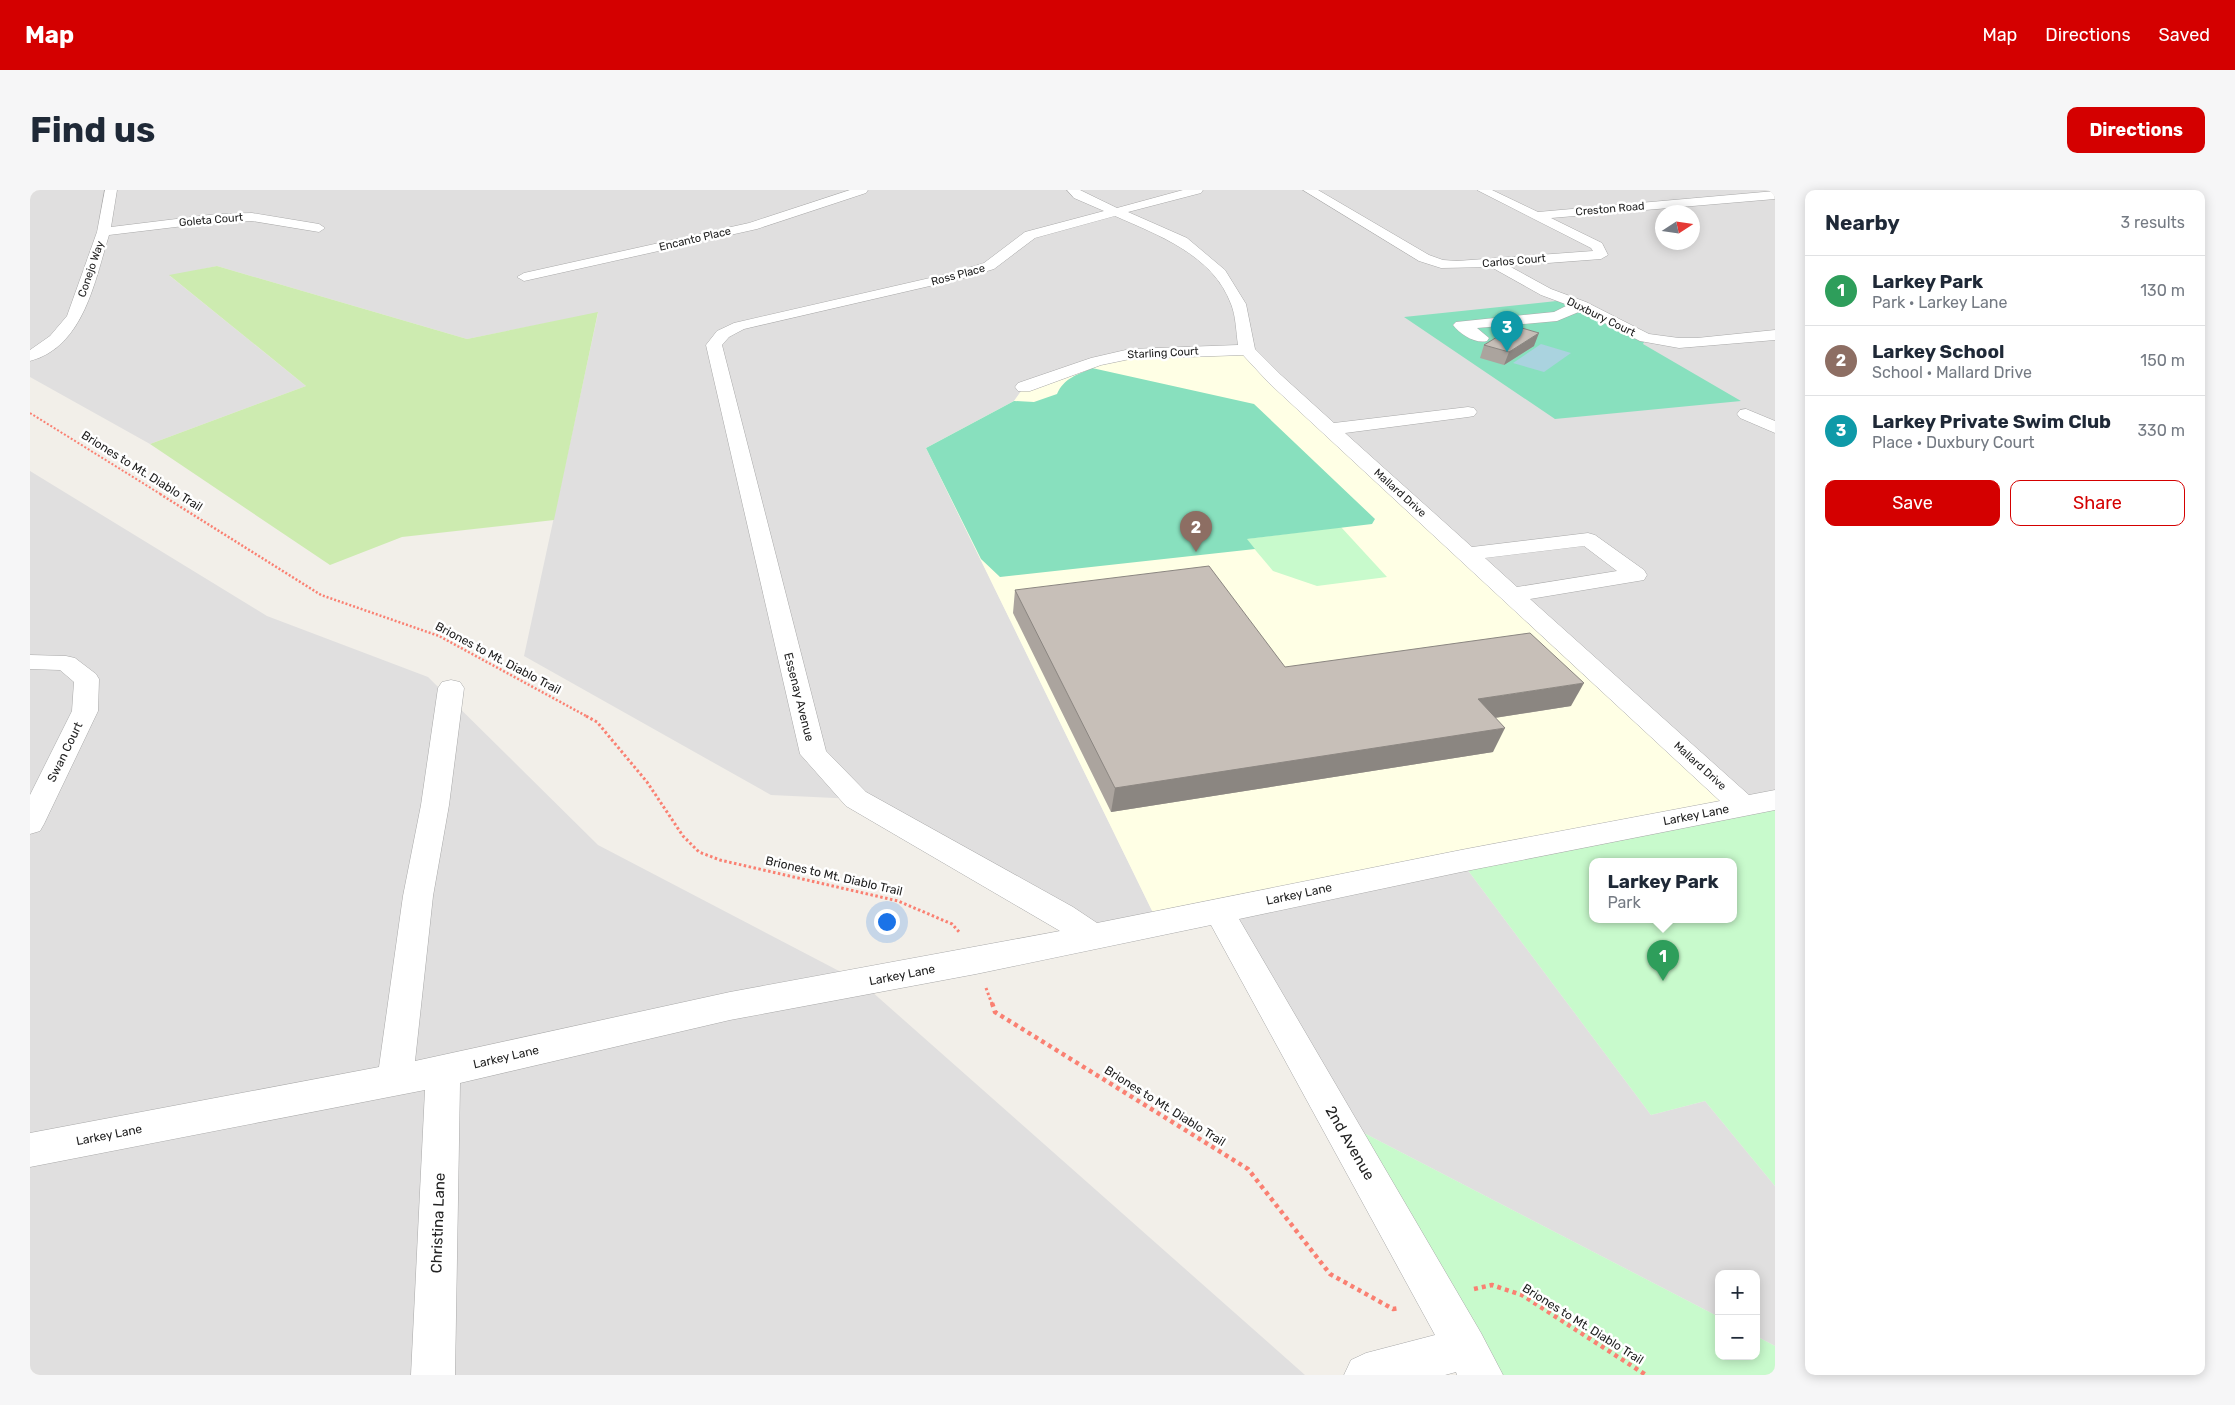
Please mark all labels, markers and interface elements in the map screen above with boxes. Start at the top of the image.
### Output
text: Map [25,21,74,49]
text: Map [1982,24,2017,46]
text: Directions [2045,24,2131,46]
text: Saved [2159,24,2210,46]
button: Directions [2067,107,2205,153]
text: Find us [30,109,155,151]
street label: Creston Road [1575,200,1645,218]
north arrow [1655,205,1700,250]
text: Nearby [1825,210,1900,235]
street label: Goleta Court [178,211,244,229]
text: 3 results [2120,213,2185,232]
street label: Encanto Place [658,224,732,254]
street label: Conejo Way [75,239,107,299]
street label: Carlos Court [1482,252,1547,270]
street label: Ross Place [930,262,986,288]
text: Larkey Park [1872,270,1983,293]
text: 1 [1837,281,1845,300]
text: 130 m [2140,281,2185,300]
text: Park · Larkey Lane [1872,293,2008,312]
street label: Duxbury Court [1565,295,1638,340]
pin: 3 [1491,311,1523,352]
text: Larkey School [1872,340,2004,363]
street label: Starling Court [1127,345,1200,361]
text: 2 [1836,351,1846,370]
text: 150 m [2140,351,2185,370]
text: School · Mallard Drive [1872,363,2032,382]
text: Larkey Private Swim Club [1872,410,2111,433]
text: 3 [1836,421,1846,440]
text: 330 m [2137,421,2185,440]
street label: Briones to Mt. Diablo Trail [79,428,205,514]
text: Place · Duxbury Court [1872,433,2035,452]
street label: Mallard Drive [1371,466,1429,520]
button: Save [1825,480,2000,526]
button: Share [2010,480,2185,526]
pin: 2 [1180,511,1212,552]
street label: Briones to Mt. Diablo Trail [433,619,563,697]
street label: Essenay Avenue [781,651,817,743]
street label: Swan Court [44,719,86,784]
street label: Mallard Drive [1671,739,1729,793]
street label: Larkey Lane [1662,802,1730,828]
street label: Briones to Mt. Diablo Trail [764,853,904,899]
popup [1589,858,1737,923]
text: Larkey Park [1607,870,1719,893]
street label: Larkey Lane [1265,880,1333,908]
text: Park [1607,893,1641,912]
your location [874,909,900,935]
pin: 1 [1647,940,1679,981]
street label: Larkey Lane [868,962,936,988]
street label: Larkey Lane [472,1043,540,1071]
street label: Briones to Mt. Diablo Trail [1102,1063,1228,1149]
street label: 2nd Avenue [1322,1103,1378,1183]
street label: Larkey Lane [75,1122,143,1148]
street label: Christina Lane [427,1172,449,1274]
map controls [1715,1270,1760,1360]
button: + [1715,1270,1760,1315]
street label: Briones to Mt. Diablo Trail [1520,1281,1646,1367]
button: − [1715,1315,1760,1360]

